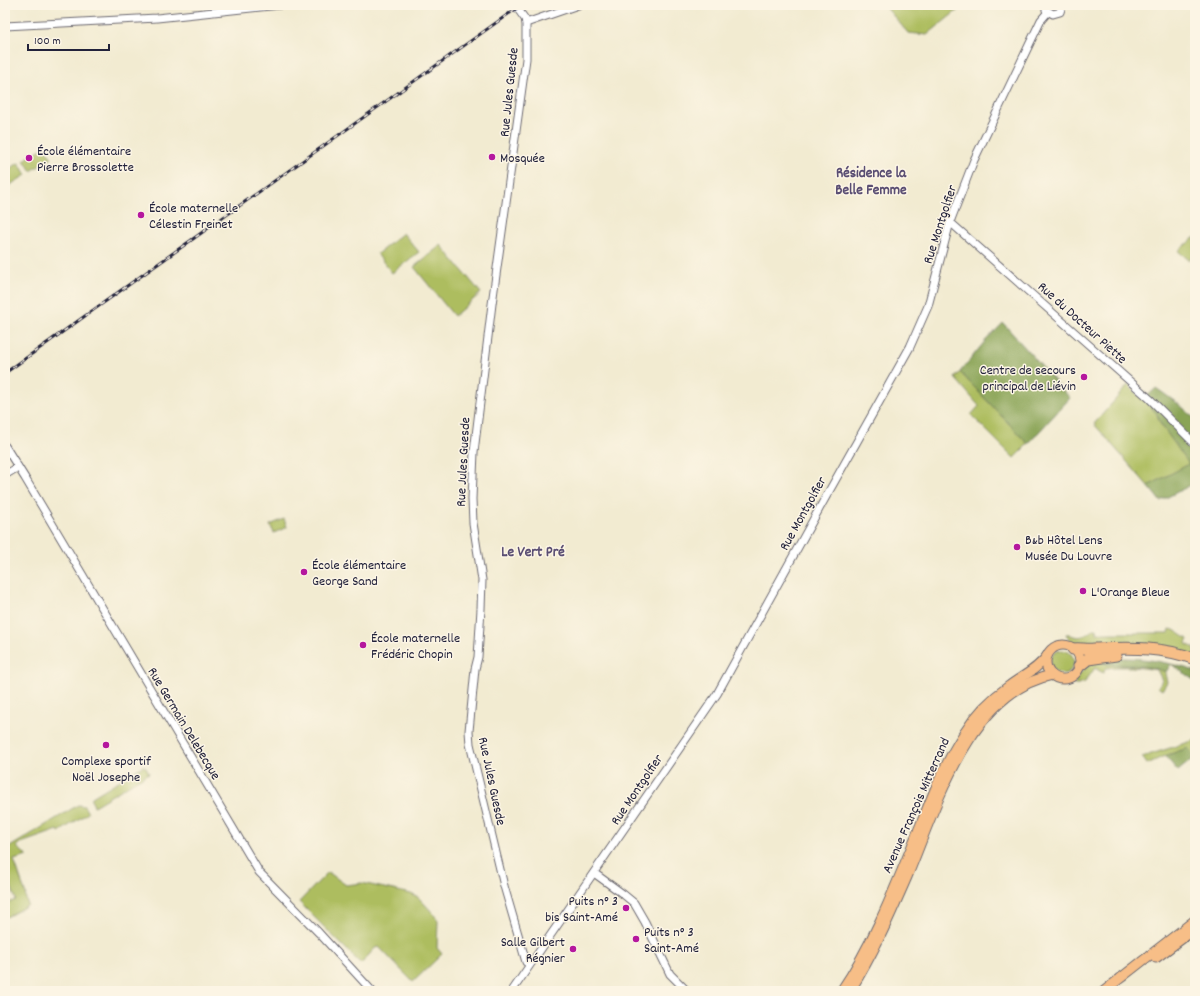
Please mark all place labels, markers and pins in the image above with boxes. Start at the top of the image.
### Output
place label: École élémentaire Pierre Brossolette [37,142,134,178]
place label: Mosquée [500,149,545,169]
marker: Mosquée [487,152,497,162]
marker: École élémentaire Pierre Brossolette [24,153,34,163]
place label: École maternelle Célestin Freinet [149,199,238,235]
marker: École maternelle Célestin Freinet [136,210,146,220]
place label: Centre de secours principal de Liévin [980,361,1076,397]
marker: Centre de secours principal de Liévin [1079,372,1089,382]
place label: B&b Hôtel Lens Musée Du Louvre [1025,531,1112,567]
marker: B&b Hôtel Lens Musée Du Louvre [1012,542,1022,552]
place label: École élémentaire George Sand [312,556,406,592]
marker: École élémentaire George Sand [299,567,309,577]
place label: L'Orange Bleue [1091,583,1170,603]
marker: L'Orange Bleue [1078,586,1088,596]
place label: École maternelle Frédéric Chopin [371,629,460,665]
marker: École maternelle Frédéric Chopin [358,640,368,650]
marker: Complexe sportif Noël Josephe [101,740,111,750]
place label: Complexe sportif Noël Josephe [61,752,152,788]
place label: Puits n° 3 bis Saint-Amé [545,892,618,928]
marker: Puits n° 3 bis Saint-Amé [621,903,631,913]
place label: Puits n° 3 Saint-Amé [644,923,699,959]
place label: Salle Gilbert Régnier [501,933,566,969]
marker: Puits n° 3 Saint-Amé [631,934,641,944]
marker: Salle Gilbert Régnier [568,944,578,954]

